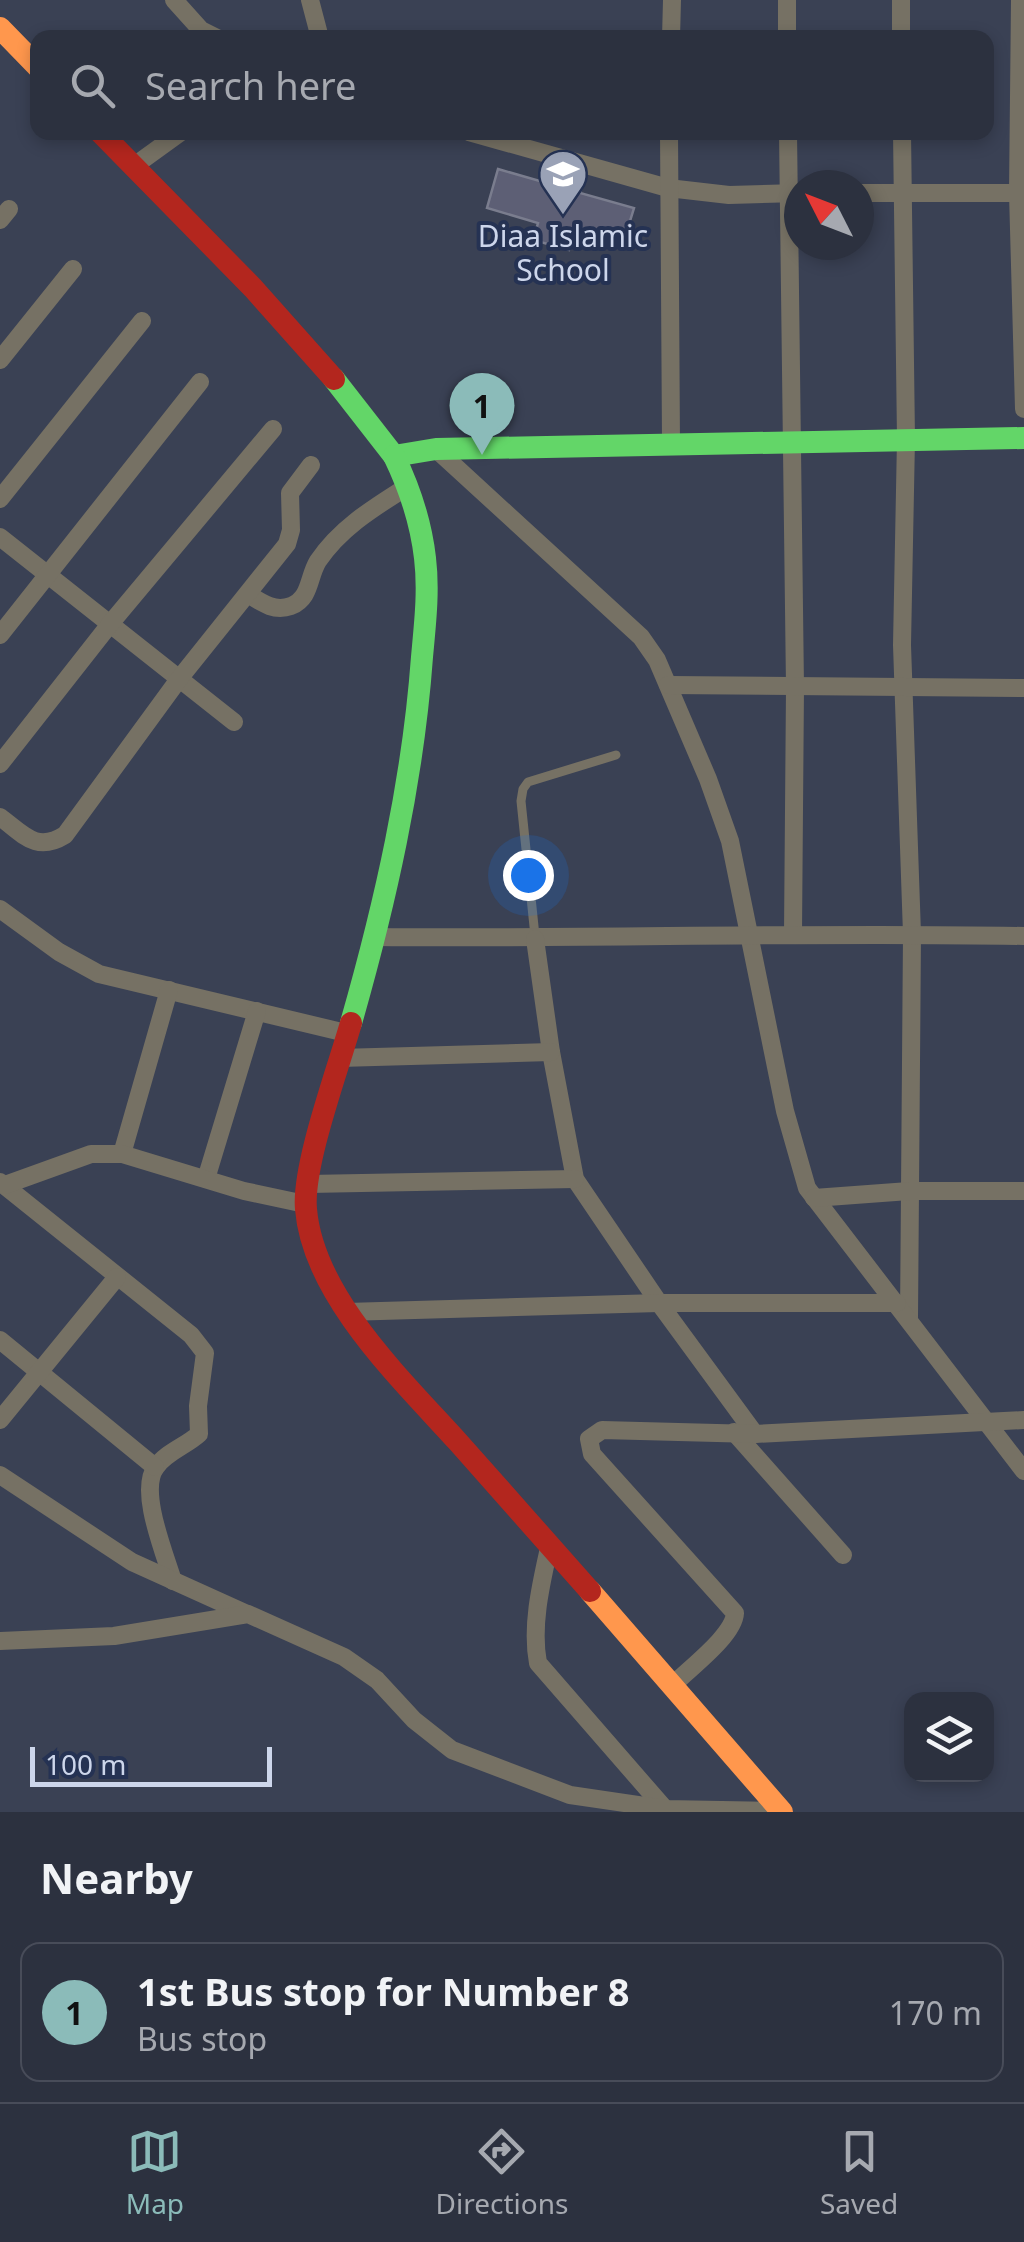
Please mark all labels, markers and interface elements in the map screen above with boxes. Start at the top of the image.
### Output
search box [30,30,994,140]
icon: search [65,58,120,113]
text: Search here [145,59,356,111]
school or university icon: Diaa Islamic School [537,148,589,216]
north arrow [784,170,874,260]
place label: Diaa Islamic School [478,215,648,290]
pin: 1 [450,372,514,455]
your location [503,850,554,901]
map controls [904,1692,994,1782]
button: layers [904,1692,994,1782]
scale bar [30,1742,272,1786]
text: 100 m [45,1745,127,1783]
text: Nearby [40,1849,193,1906]
text: 1st Bus stop for Number 8 [137,1965,630,2017]
text: 1 [65,1991,84,2034]
text: 170 m [889,1991,982,2034]
text: Bus stop [137,2017,267,2060]
tab: Map [126,2124,184,2222]
tab: Directions [436,2124,568,2222]
tab: Saved [820,2124,898,2222]

